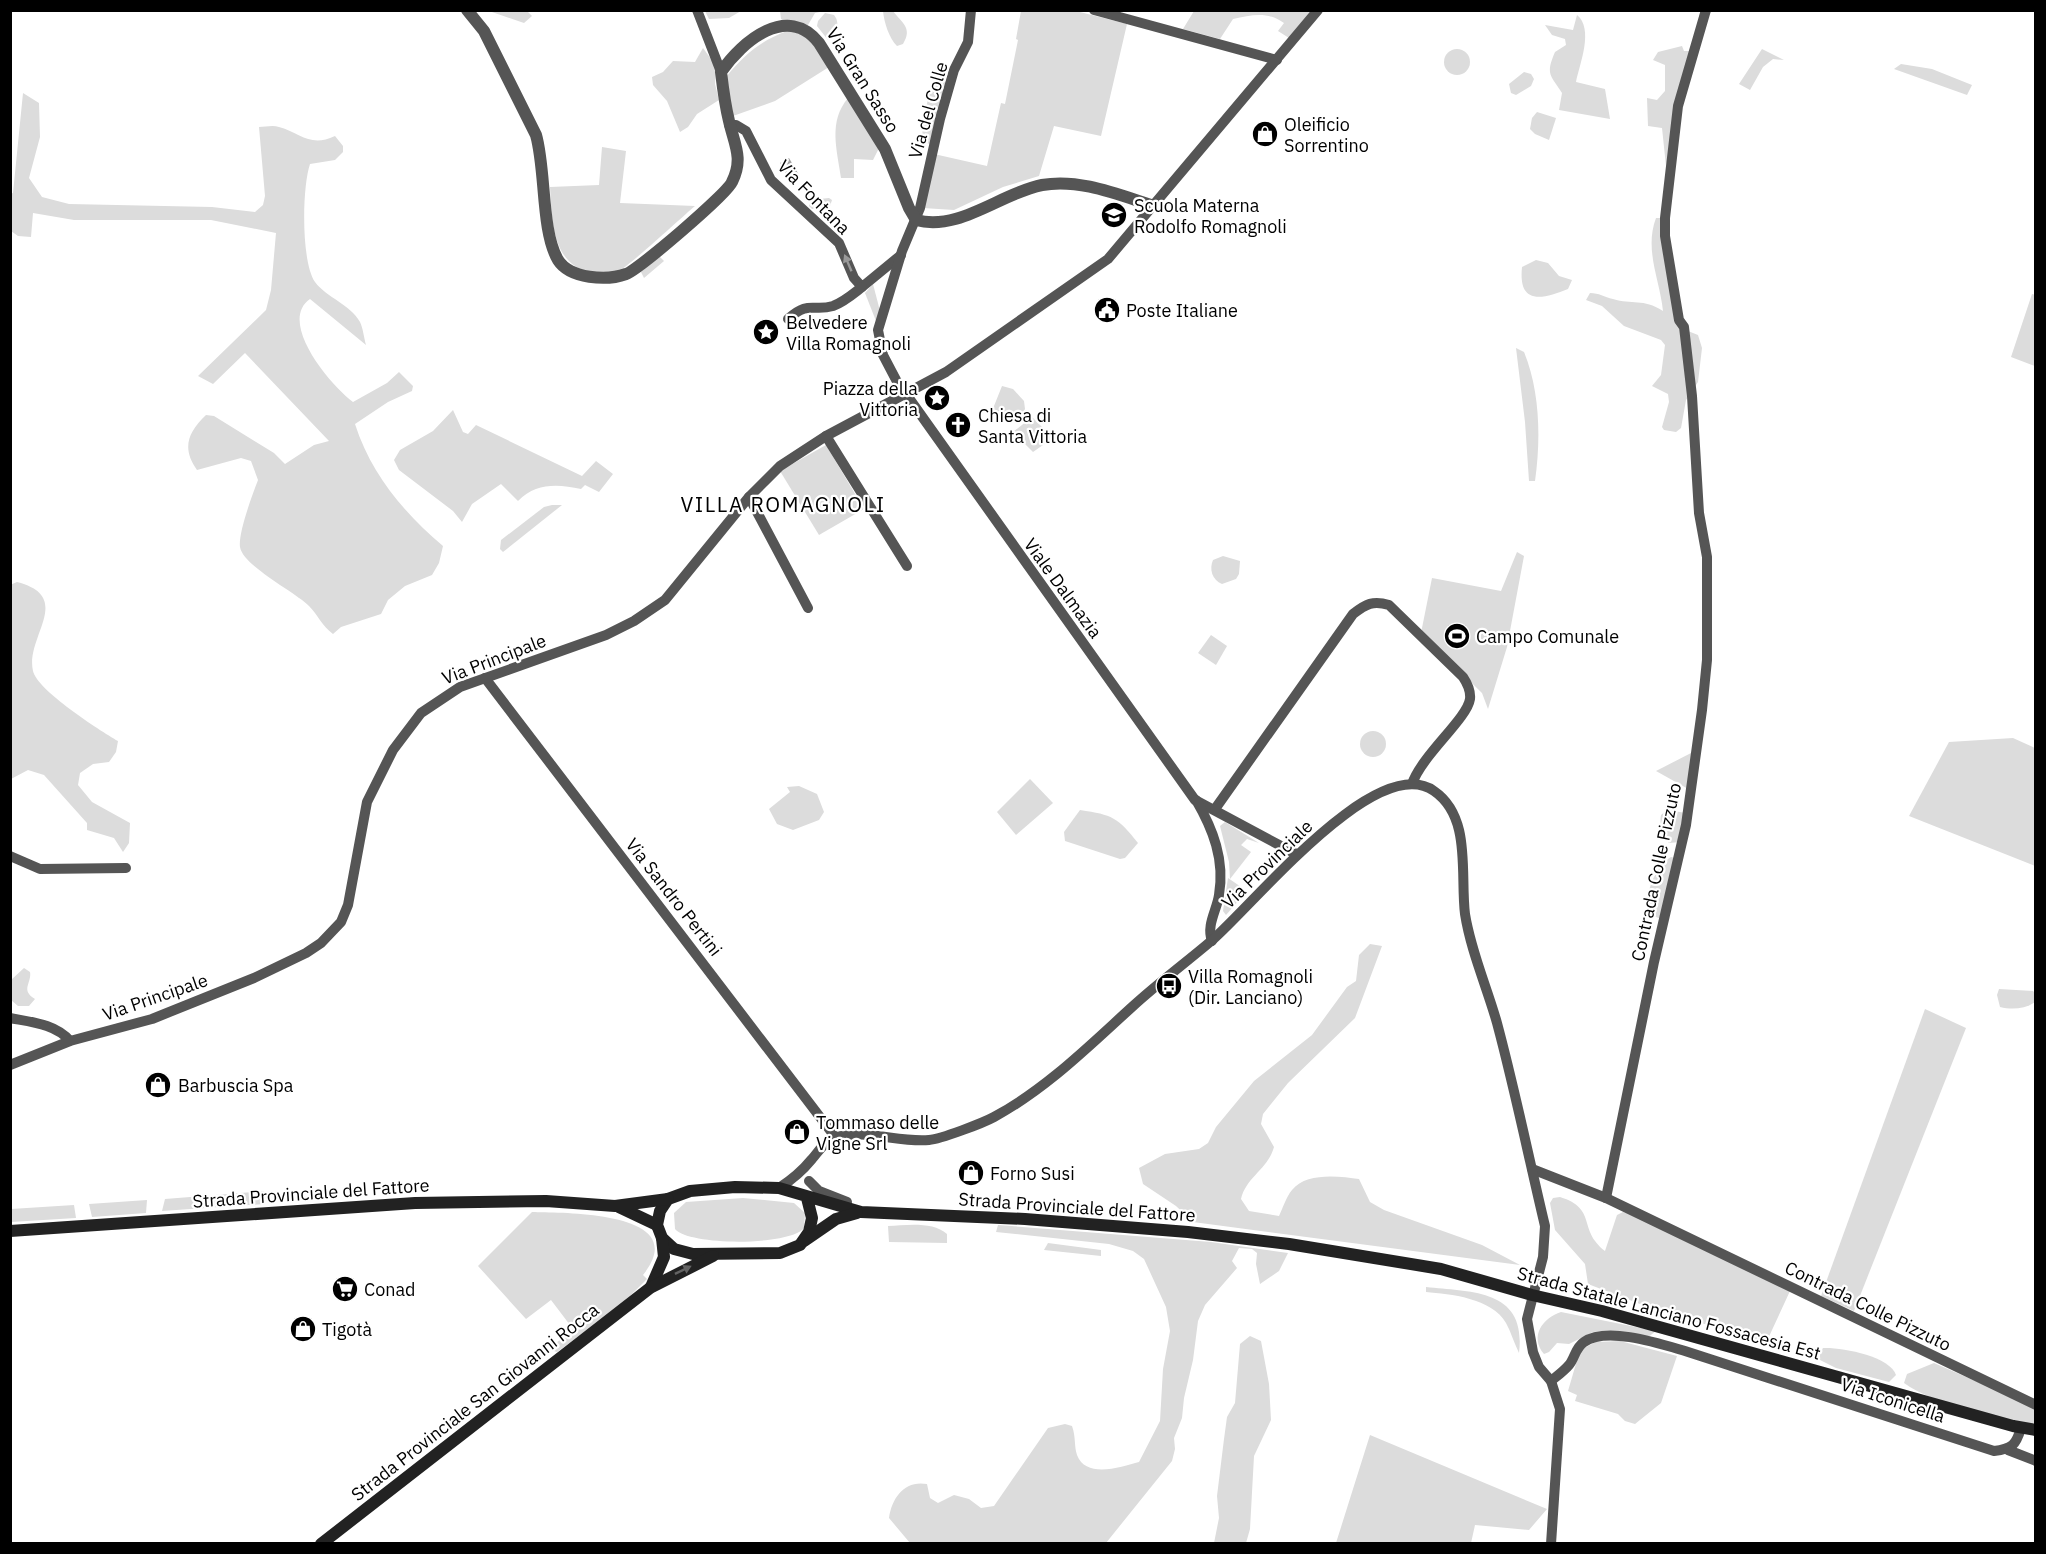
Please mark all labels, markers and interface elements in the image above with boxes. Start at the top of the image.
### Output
street label: Via Gran Sasso [821,23,905,137]
street label: Via del Colle [903,59,953,161]
place label: Oleificio Sorrentino [1284,113,1369,157]
shop icon: Oleificio Sorrentino [1250,119,1280,149]
street label: Via Fontana [773,155,856,239]
place label: Scuola Materna Rodolfo Romagnoli [1134,194,1287,238]
school or university icon: Scuola Materna Rodolfo Romagnoli [1099,200,1129,230]
one-way arrow [843,254,852,272]
public building icon: Poste Italiane [1092,295,1122,325]
place label: Poste Italiane [1126,299,1238,322]
place label: Belvedere Villa Romagnoli [786,311,911,355]
place icon: Belvedere Villa Romagnoli [751,317,781,347]
place label: Piazza della Vittoria [823,377,918,421]
place icon: Piazza della Vittoria [922,383,952,413]
place label: Chiesa di Santa Vittoria [978,404,1088,448]
church icon: Chiesa di Santa Vittoria [943,410,973,440]
district label: VILLA ROMAGNOLI [680,490,886,518]
street label: Viale Dalmazia [1019,533,1107,643]
sports icon: Campo Comunale [1442,621,1472,651]
place label: Campo Comunale [1476,625,1619,648]
street label: Via Principale [439,629,549,689]
street label: Contrada Colle Pizzuto [1626,781,1686,963]
street label: Via Provinciale [1217,815,1318,913]
street label: Via Sandro Pertini [621,833,727,961]
place label: Villa Romagnoli (Dir. Lanciano) [1188,965,1313,1009]
street label: Via Principale [99,968,211,1026]
bus stop icon: Villa Romagnoli (Dir. Lanciano) [1154,971,1184,1001]
shop icon: Barbuscia Spa [143,1070,173,1100]
place label: Barbuscia Spa [178,1074,294,1097]
place label: Tommaso delle Vigne Srl [816,1111,939,1155]
shop icon: Tommaso delle Vigne Srl [782,1117,812,1147]
shop icon: Forno Susi [956,1158,986,1188]
place label: Forno Susi [990,1162,1075,1185]
street label: Strada Provinciale del Fattore [192,1173,430,1213]
street label: Strada Provinciale del Fattore [958,1187,1196,1227]
street label: Contrada Colle Pizzuto [1781,1256,1955,1356]
street label: Strada Statale Lanciano Fossacesia Est [1515,1261,1823,1365]
one-way arrow [675,1265,692,1275]
supermarket icon: Conad [330,1274,360,1304]
place label: Conad [364,1278,416,1301]
street label: Strada Provinciale San Giovanni Rocca [347,1298,604,1506]
shop icon: Tigotà [288,1314,318,1344]
place label: Tigotà [322,1318,373,1341]
street label: Via Iconicella [1838,1372,1948,1428]

